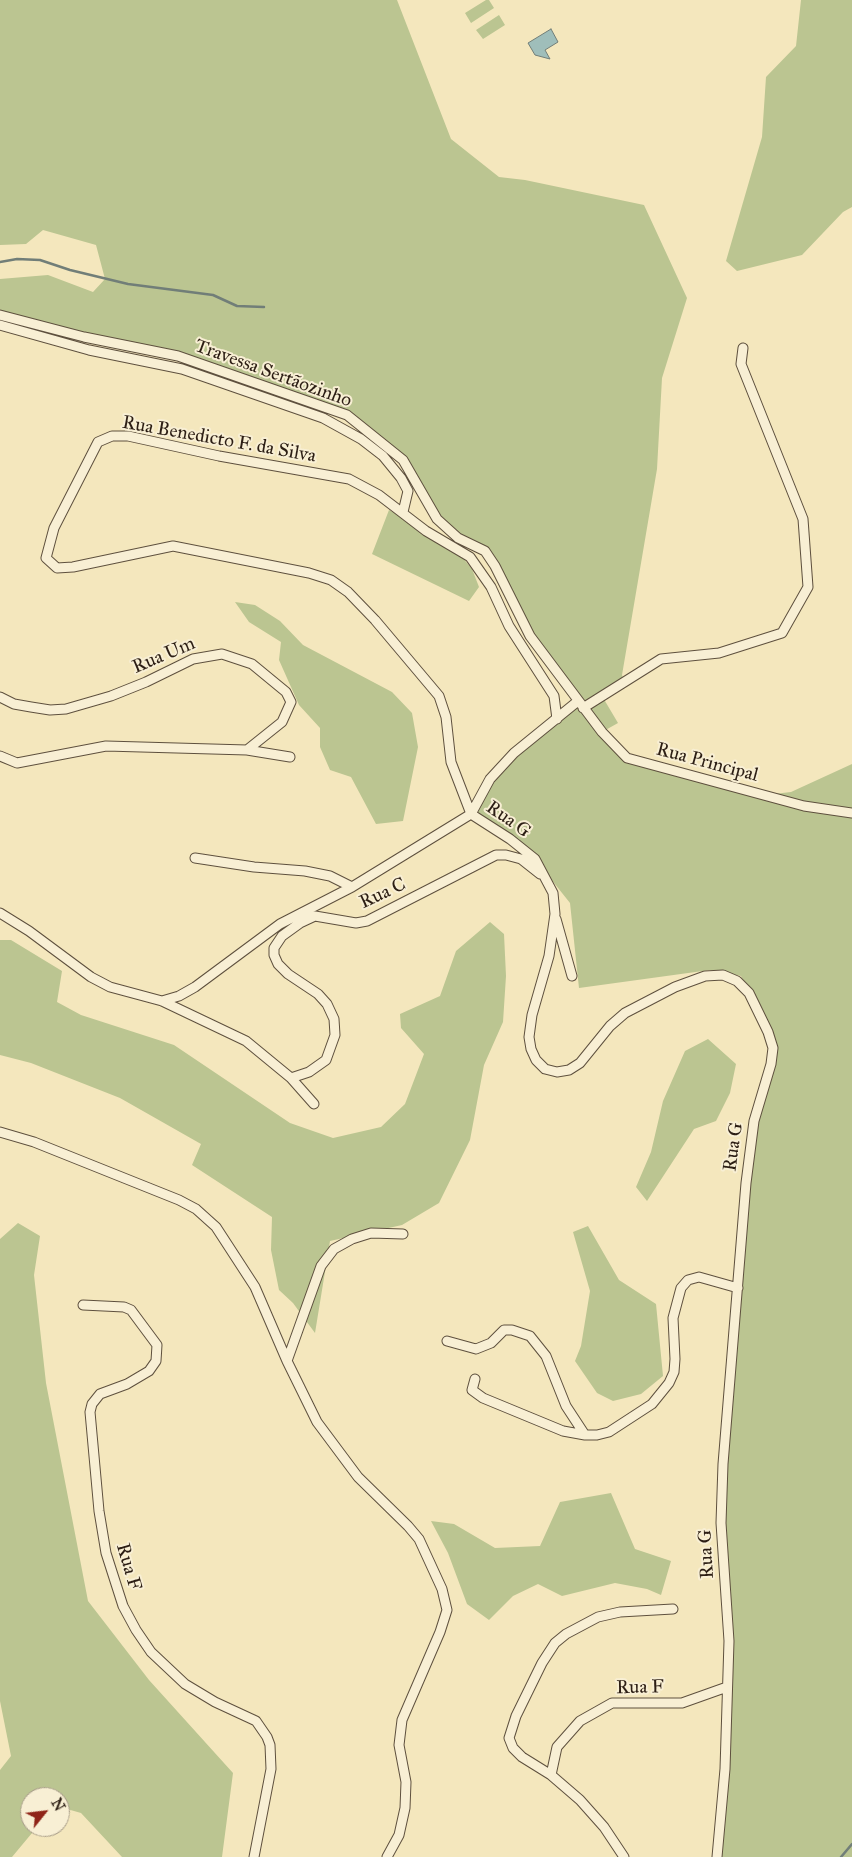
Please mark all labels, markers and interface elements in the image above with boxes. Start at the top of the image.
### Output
street label: Travessa Sertãozinho [191,335,355,413]
street label: Rua Benedicto F. da Silva [120,412,318,468]
street label: Rua Um [129,633,199,679]
street label: Rua Principal [653,738,761,788]
street label: Rua G [481,797,535,843]
street label: Rua C [356,873,410,915]
street label: Rua G [719,1121,749,1173]
street label: Rua G [694,1529,720,1579]
street label: Rua F [110,1541,146,1593]
street label: Rua F [616,1676,664,1700]
north arrow [20,1787,70,1837]
text: N [47,1796,68,1814]

